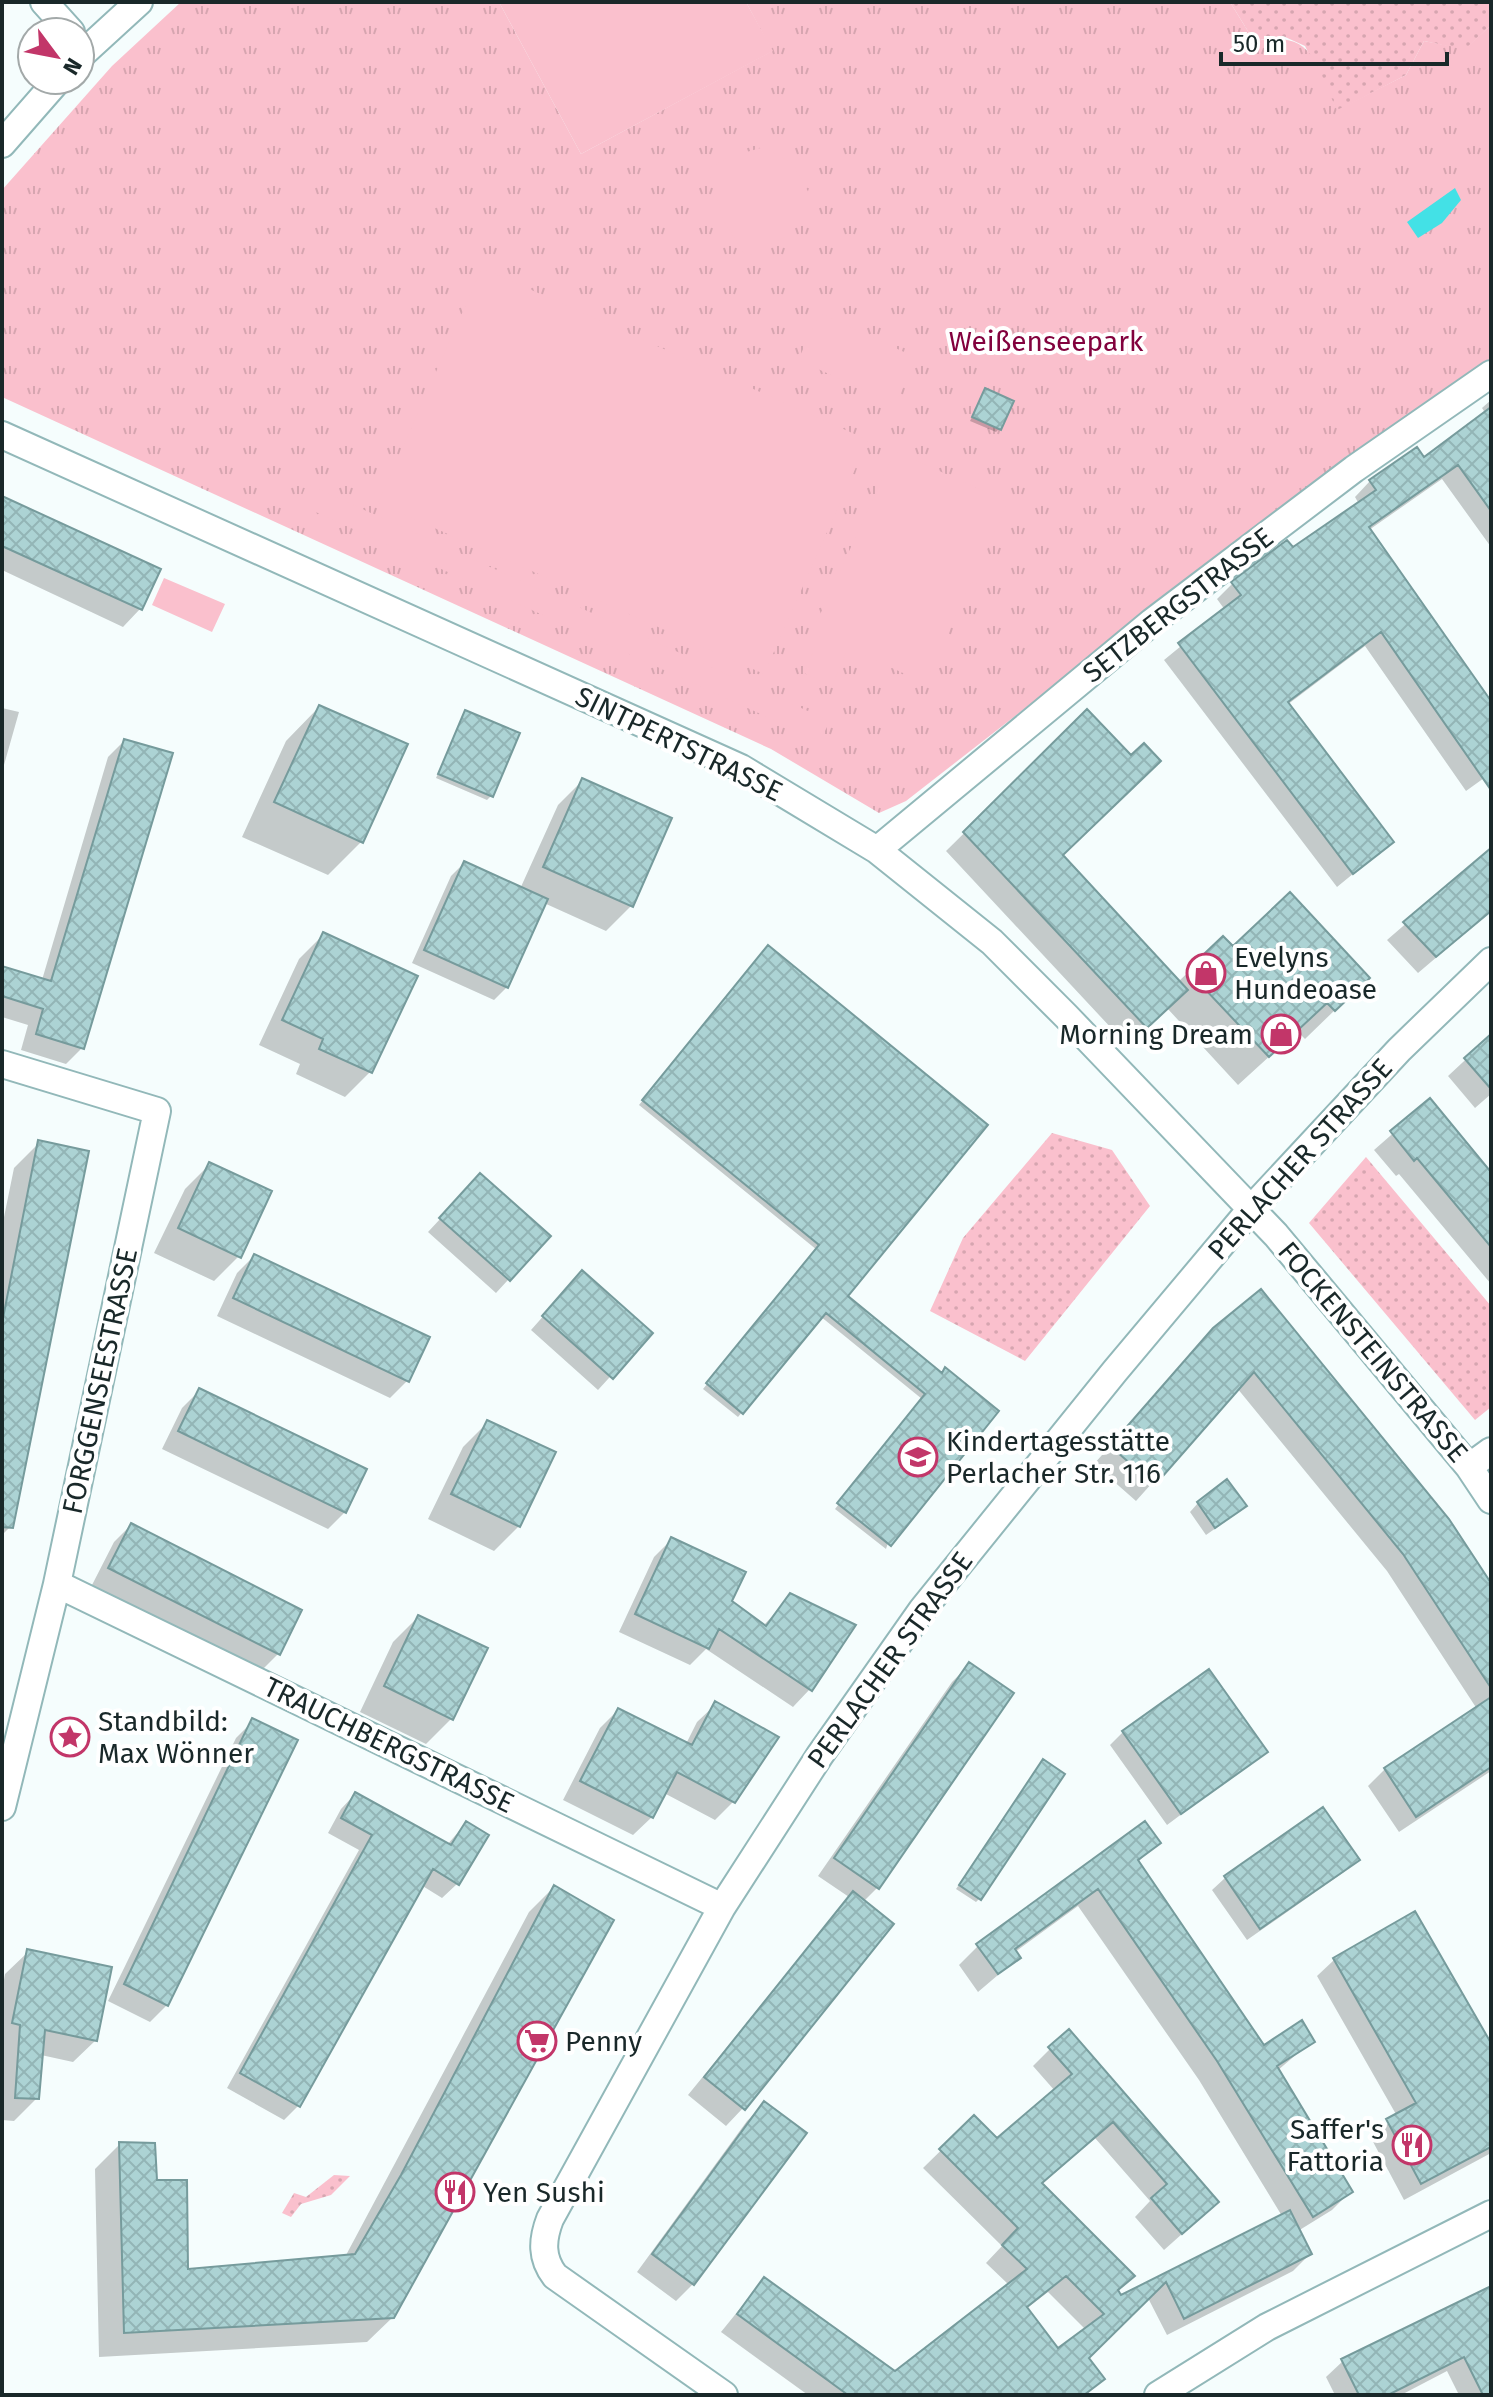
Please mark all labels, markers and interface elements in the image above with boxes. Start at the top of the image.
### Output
north arrow [16,16,96,96]
scale bar [1221,16,1447,66]
text: 50 m [1233,30,1285,58]
text: N [57,53,88,80]
park label: Weißenseepark [949,325,1144,358]
street label: SETZBERGSTRASSE [1076,520,1280,690]
street label: SINTPERTSTRASSE [570,680,788,808]
place label: Evelyns Hundeoase [1234,941,1377,1006]
shop icon: Evelyns Hundeoase [1185,952,1227,994]
shop icon: Morning Dream [1260,1013,1302,1055]
place label: Morning Dream [1059,1018,1253,1051]
street label: PERLACHER STRASSE [1201,1052,1399,1266]
street label: FOCKENSTEINSTRASSE [1271,1235,1475,1469]
street label: FORGGENSEESTRASSE [56,1245,144,1517]
place label: Kindertagesstätte Perlacher Str. 116 [946,1425,1170,1490]
school or university icon: Kindertagesstätte Perlacher Str. 116 [897,1436,939,1478]
street label: PERLACHER STRASSE [800,1545,980,1775]
street label: TRAUCHBERGSTRASSE [259,1670,519,1820]
place label: Standbild: Max Wönner [98,1705,254,1770]
place icon: Standbild: Max Wönner [49,1716,91,1758]
supermarket icon: Penny [516,2020,558,2062]
place label: Penny [565,2025,642,2058]
place label: Saffer's Fattoria [1287,2113,1384,2178]
restaurant icon: Saffer's Fattoria [1391,2124,1433,2166]
restaurant icon: Yen Sushi [434,2171,476,2213]
place label: Yen Sushi [483,2176,605,2209]

